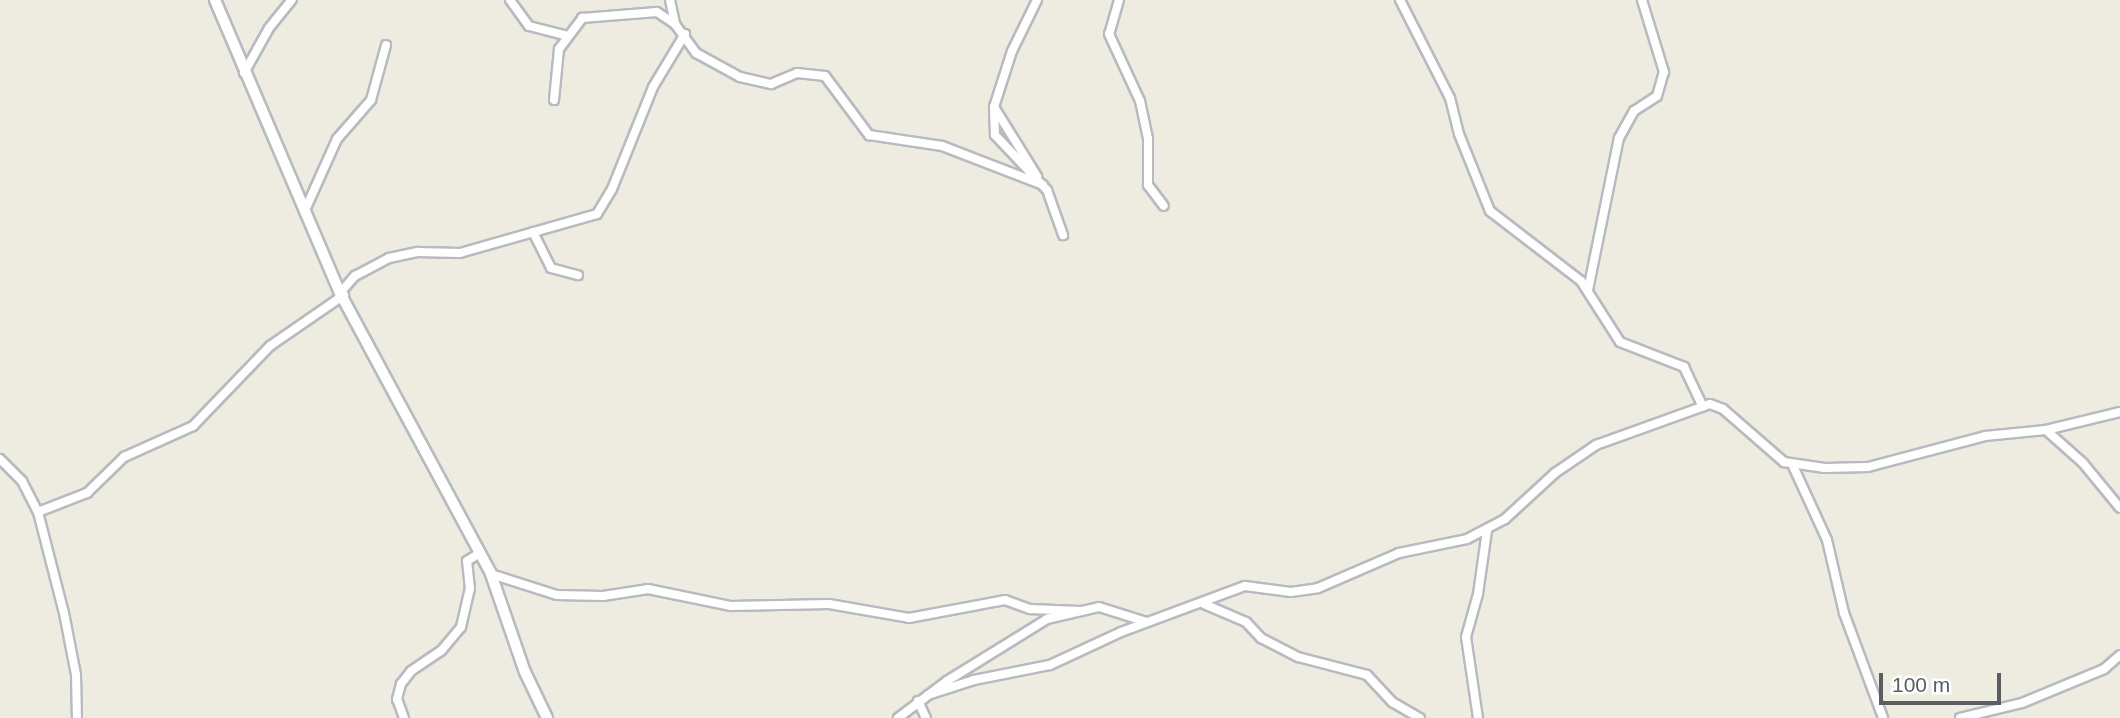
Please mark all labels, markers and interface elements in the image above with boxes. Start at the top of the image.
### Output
scale bar [1882,658,2004,702]
text: 100 m [1892,673,1950,696]

